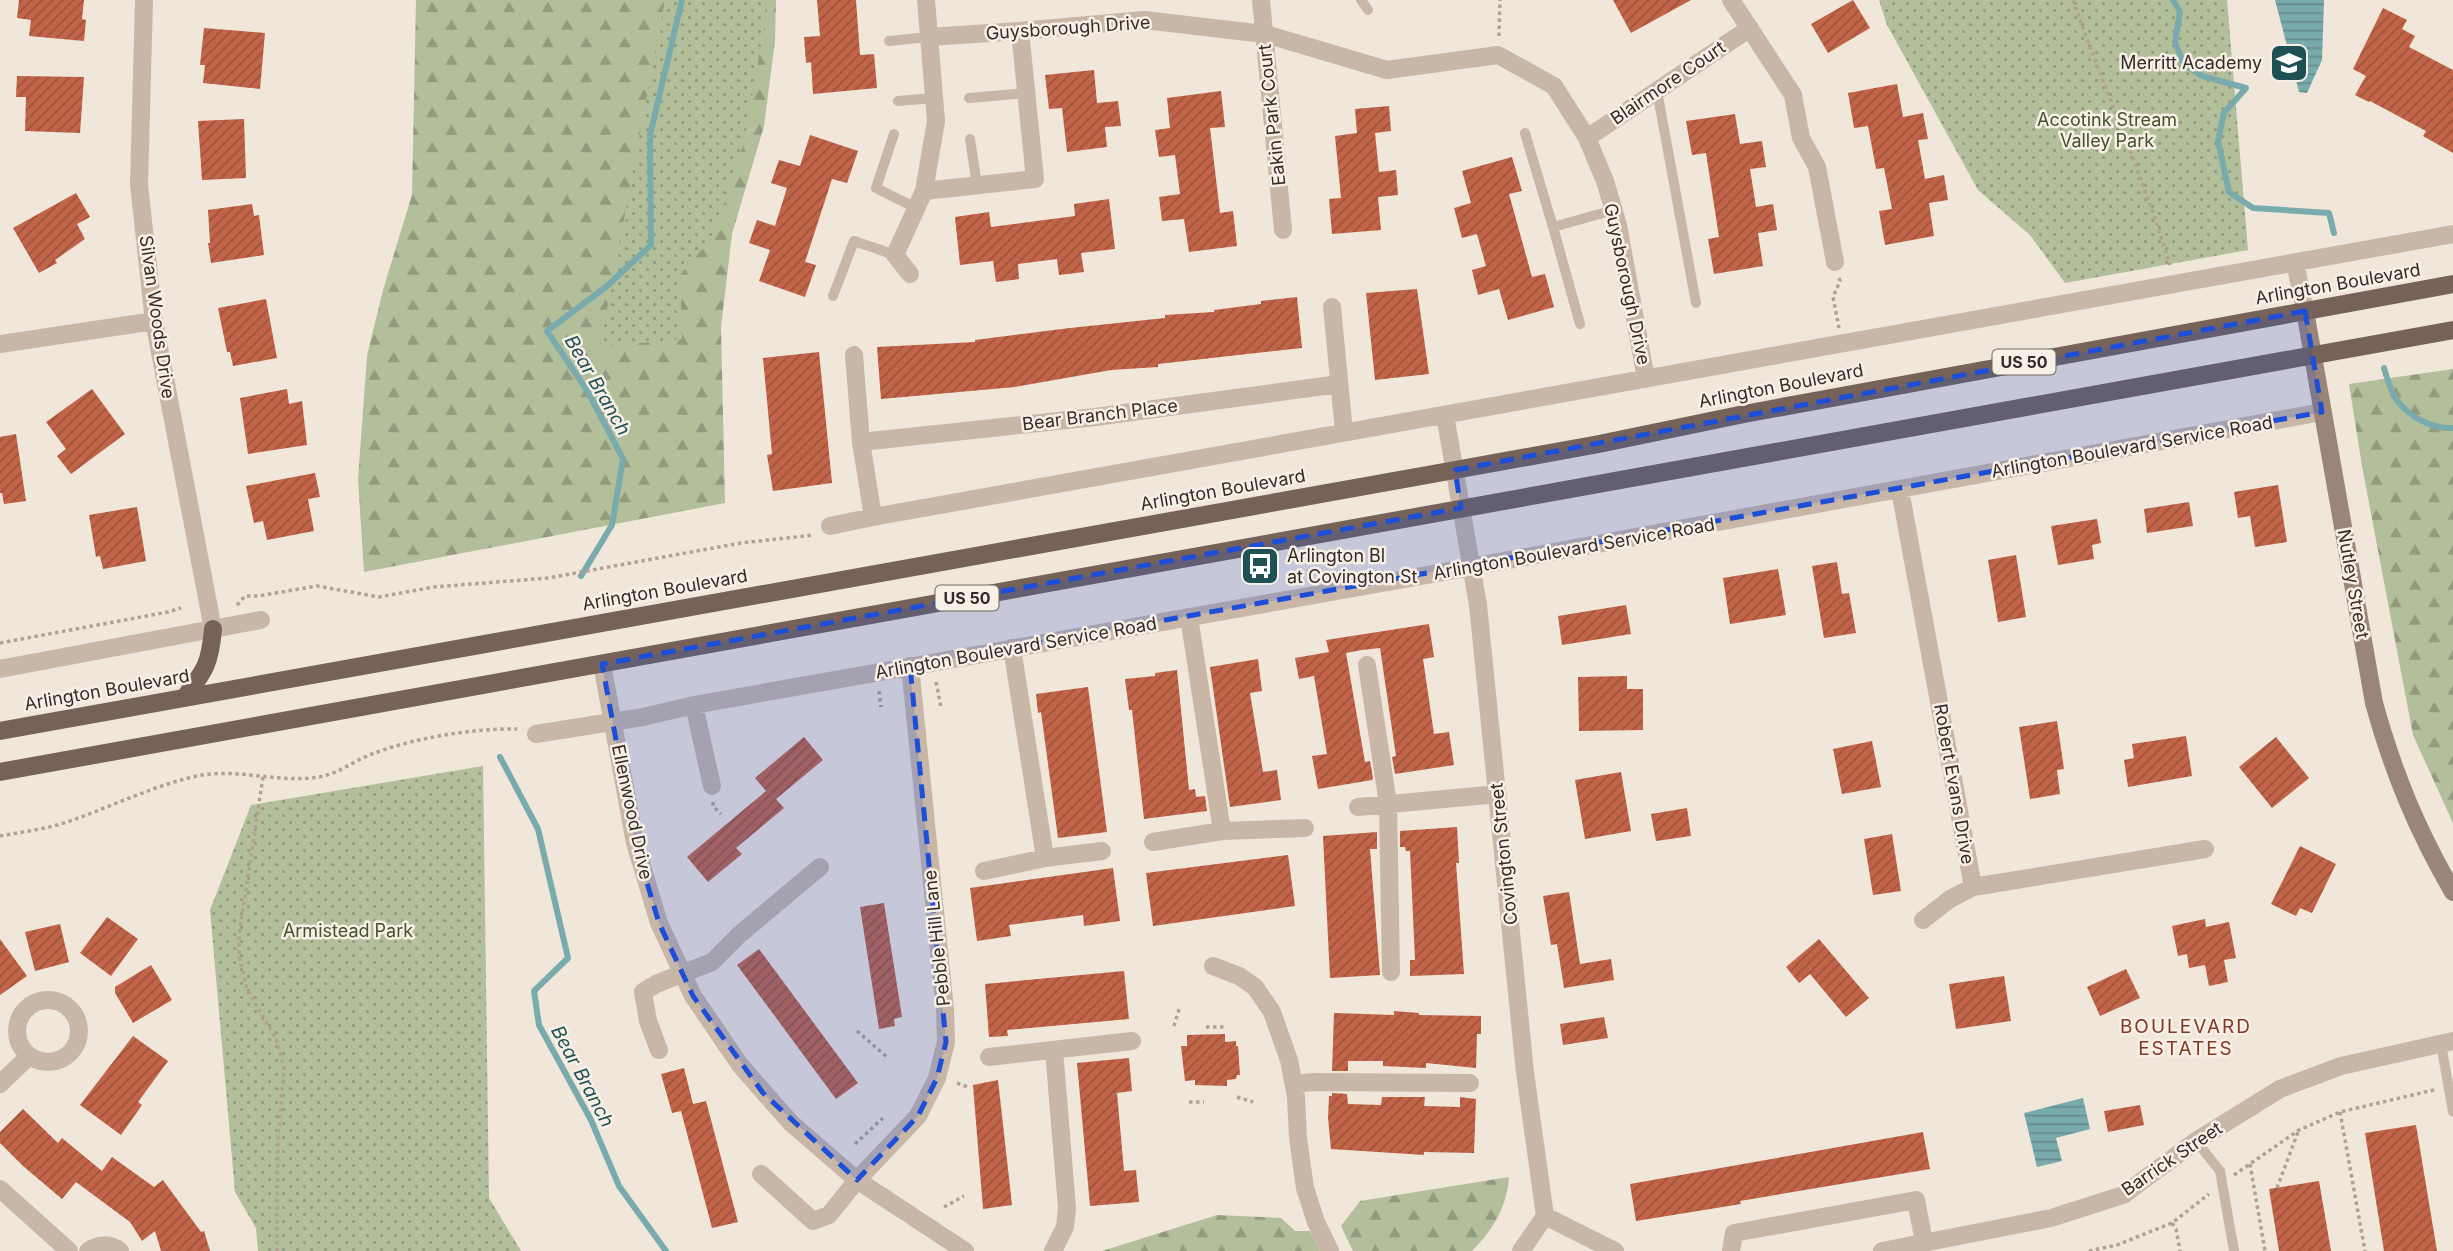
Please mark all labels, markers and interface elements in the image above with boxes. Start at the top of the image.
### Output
street label: Guysborough Drive [985,11,1151,44]
street label: Blairmore Court [1606,36,1729,129]
school or university icon: Merritt Academy [2268,42,2310,84]
street label: Eakin Park Court [1254,43,1289,187]
place label: Merritt Academy [2120,52,2262,73]
park label: Accotink Stream Valley Park [2037,109,2177,151]
street label: Guysborough Drive [1600,201,1655,367]
street label: Silvan Woods Drive [136,234,179,400]
street label: Arlington Boulevard [2254,259,2422,308]
water label: Bear Branch [560,331,635,439]
road number: US 50 [1993,350,2056,374]
street label: Arlington Boulevard [1697,359,1865,412]
street label: Bear Branch Place [1021,395,1179,434]
street label: Arlington Boulevard Service Road [1990,411,2274,482]
street label: Arlington Boulevard [1139,465,1307,514]
street label: Arlington Boulevard Service Road [1432,513,1716,584]
street label: Nutley Street [2334,528,2373,640]
bus stop icon: Arlington Bl at Covington St [1239,545,1281,587]
place label: Arlington Bl at Covington St [1287,545,1418,587]
street label: Arlington Boulevard [581,565,749,614]
road number: US 50 [936,586,998,610]
street label: Arlington Boulevard Service Road [874,612,1158,683]
street label: Arlington Boulevard [23,665,191,714]
street label: Robert Evans Drive [1930,702,1979,866]
street label: Ellenwood Drive [608,743,657,881]
street label: Covington Street [1486,782,1521,926]
street label: Pebble Hill Lane [919,869,954,1007]
park label: Armistead Park [283,920,413,941]
district label: BOULEVARD ESTATES [2120,1015,2252,1060]
water label: Bear Branch [546,1021,619,1131]
street label: Barrick Street [2118,1117,2226,1200]

